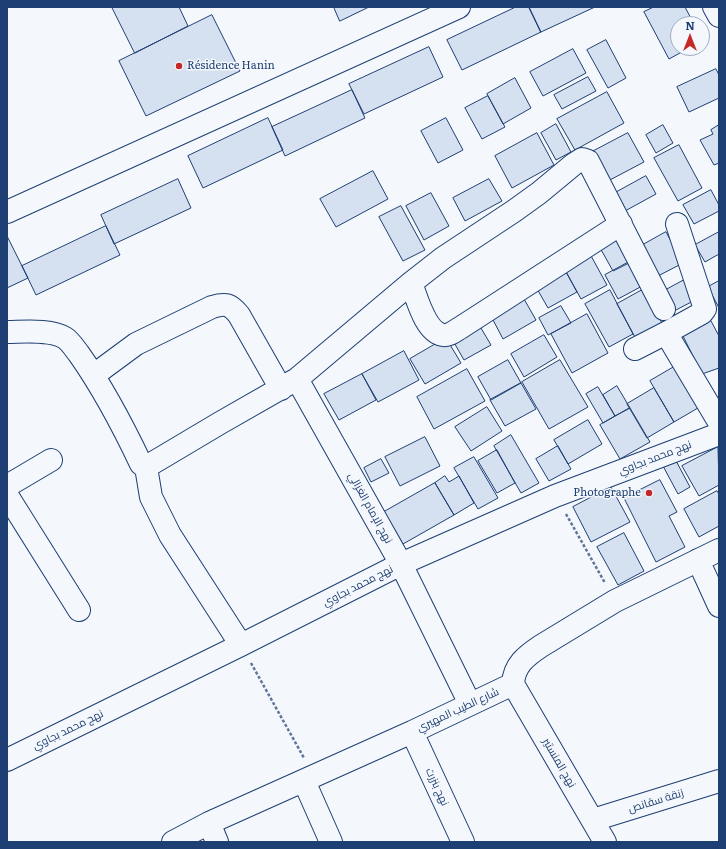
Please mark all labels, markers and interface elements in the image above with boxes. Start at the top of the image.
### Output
north arrow [670,16,710,56]
text: N [685,17,695,33]
place label: Résidence Hanin [187,59,275,73]
marker: Résidence Hanin [174,61,184,71]
street label: نهج محمد بجاوي [617,438,693,478]
street label: نهج الإمام الغزالي [345,470,395,546]
place label: Photographe [573,486,641,500]
marker: Photographe [644,488,654,498]
street label: نهج محمد بجاوي [321,563,395,609]
street label: شارع الطيب المهيري [415,685,501,735]
street label: نهج محمد بجاوي [30,707,106,753]
street label: نهج المنستير [539,736,579,790]
street label: نهج بنزرت [422,766,452,808]
street label: زنقة سقانص [627,786,685,816]

